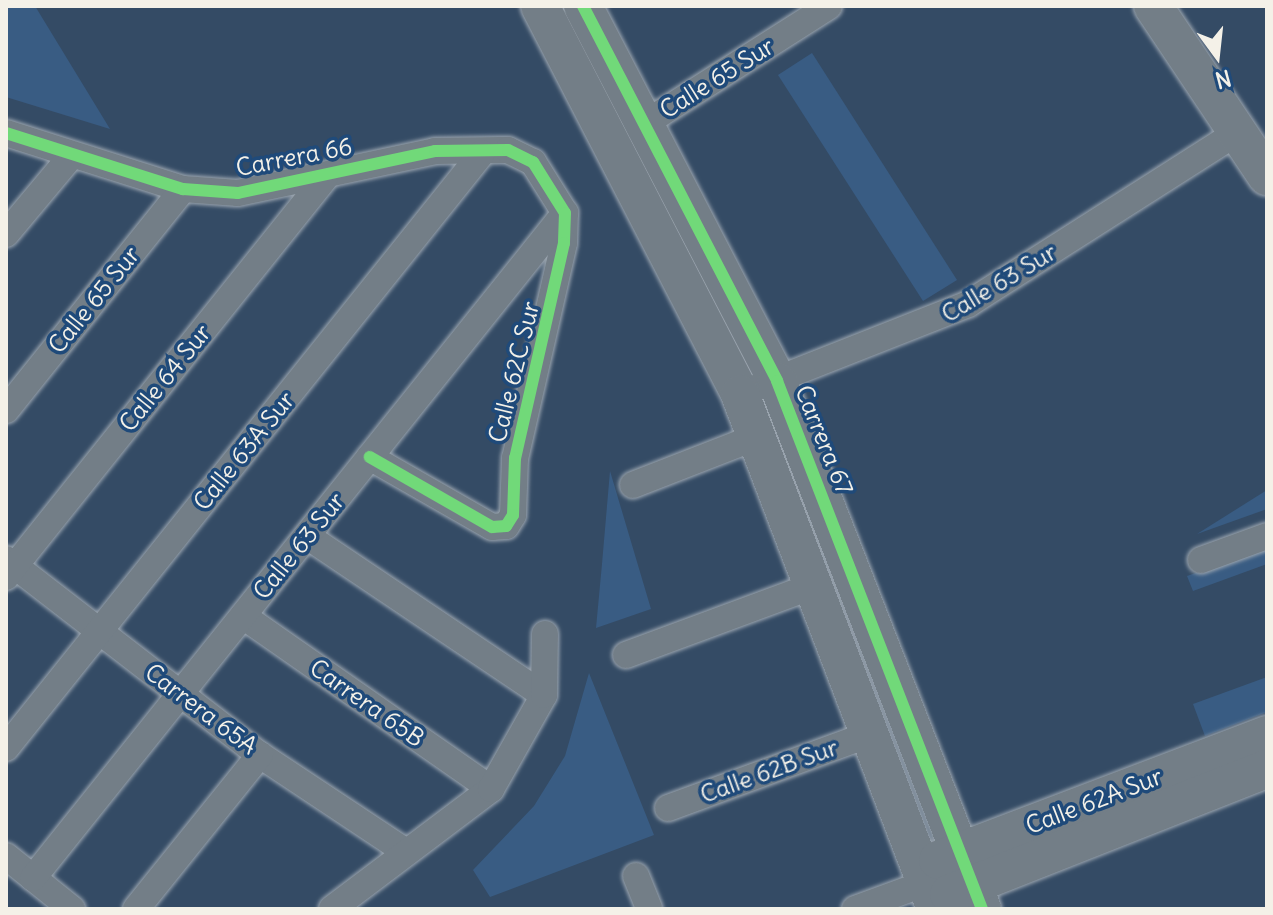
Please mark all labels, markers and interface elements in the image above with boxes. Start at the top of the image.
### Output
north arrow [1177,16,1257,96]
street label: Calle 65 Sur [655,32,779,124]
text: N [1212,64,1234,95]
street label: Carrera 66 [233,132,355,182]
street label: Calle 63 Sur [936,237,1062,329]
street label: Calle 65 Sur [42,241,146,359]
street label: Calle 62C Sur [483,298,545,446]
street label: Calle 64 Sur [113,319,217,437]
street label: Carrera 67 [789,381,859,499]
street label: Calle 63A Sur [187,386,301,516]
street label: Calle 63 Sur [247,487,351,605]
street label: Carrera 65B [304,653,430,753]
street label: Carrera 65A [139,657,263,761]
street label: Calle 62B Sur [696,733,842,809]
street label: Calle 62A Sur [1022,762,1166,840]

